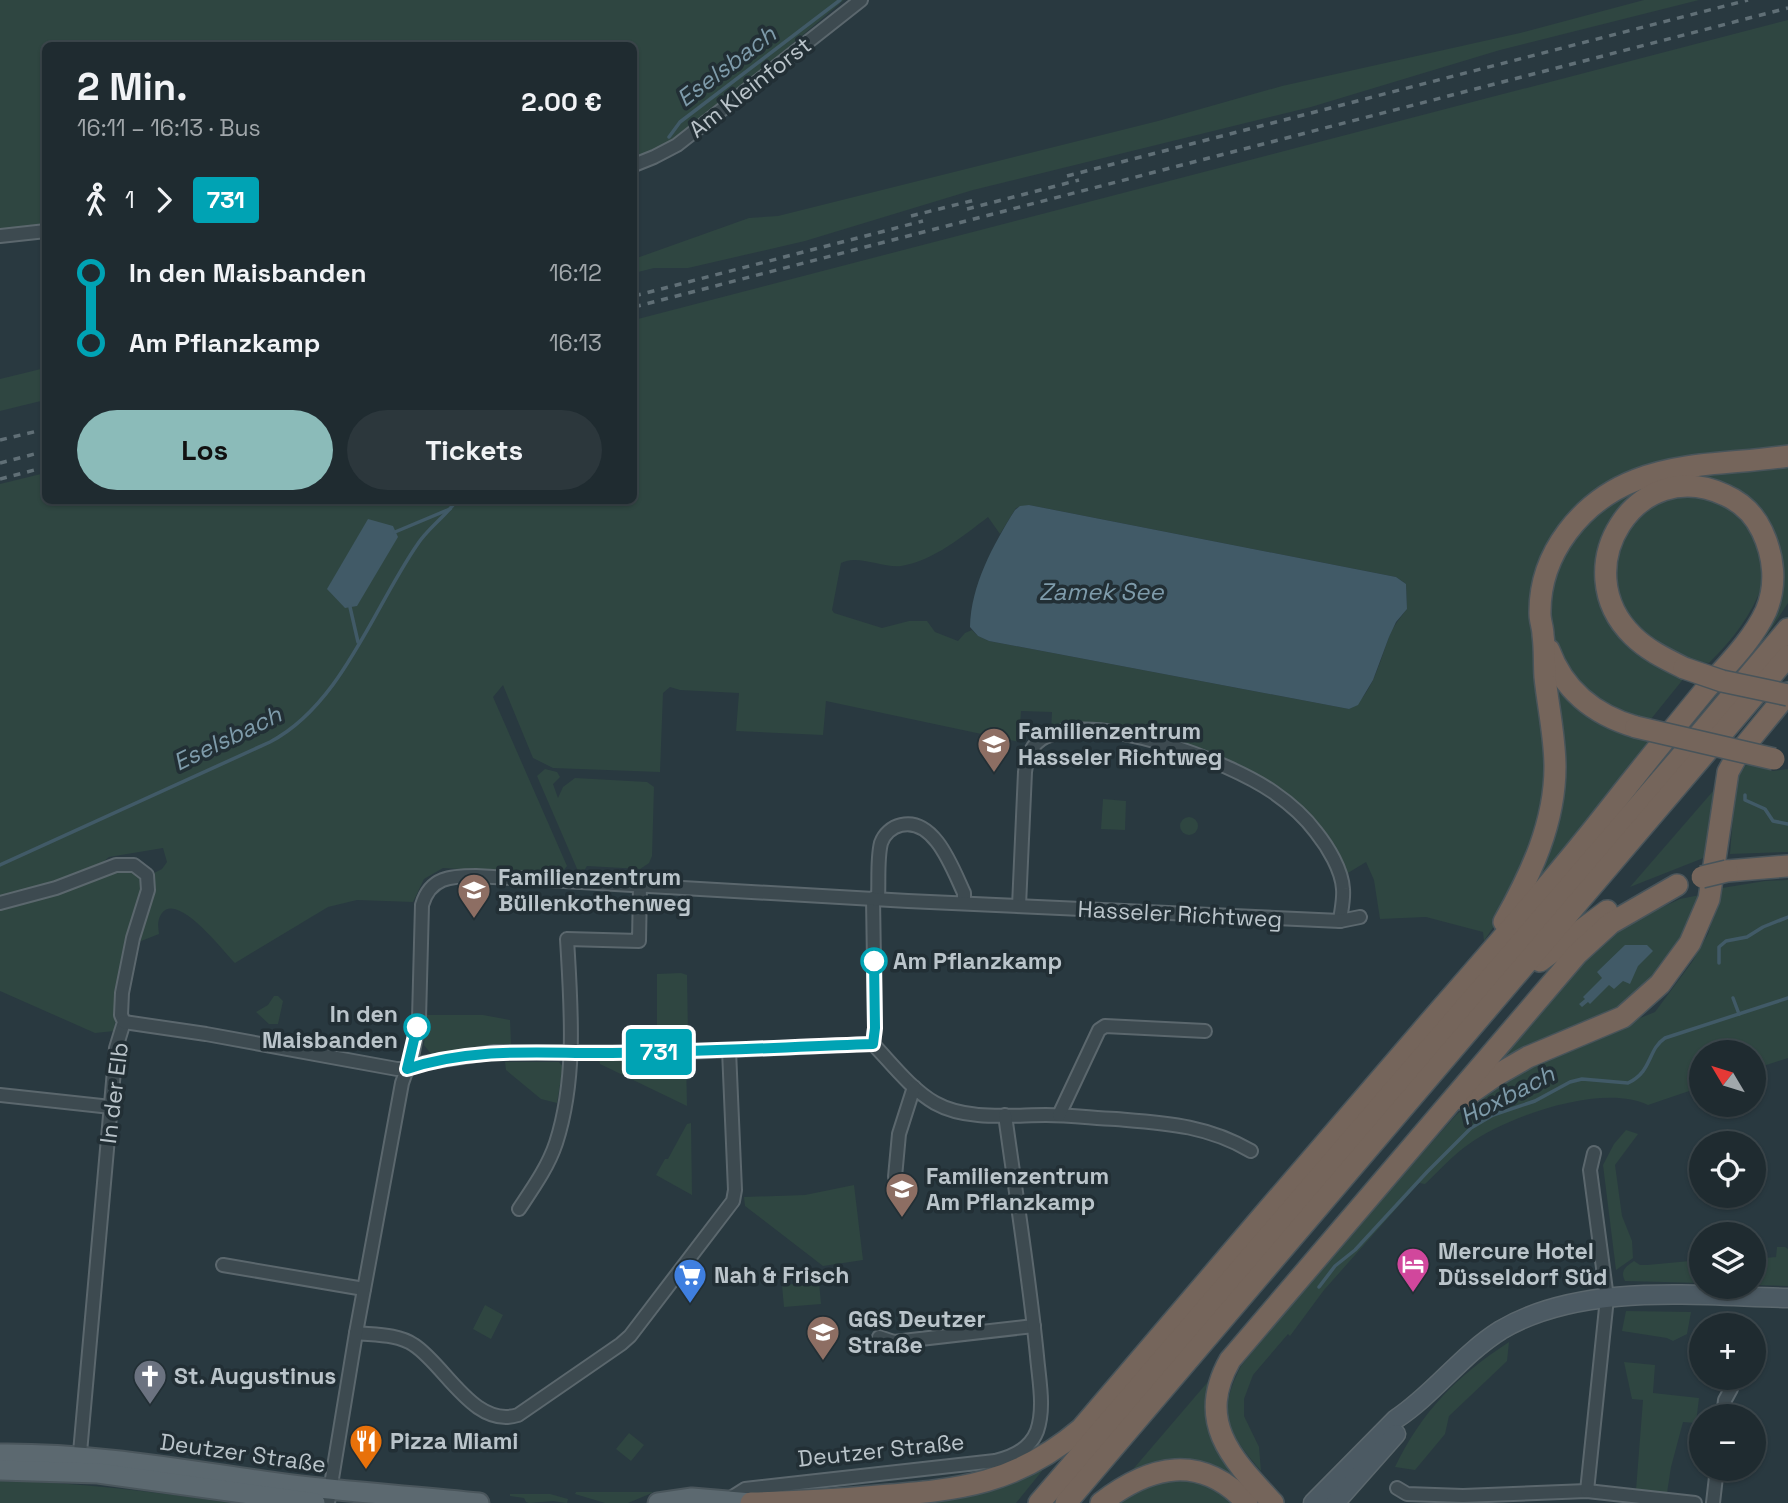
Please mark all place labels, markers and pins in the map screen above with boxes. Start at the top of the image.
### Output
place label: Familienzentrum Hasseler Richtweg [1018,716,1222,772]
school or university icon: Familienzentrum Hasseler Richtweg [975,725,1013,774]
place label: Familienzentrum Büllenkothenweg [498,862,691,918]
school or university icon: Familienzentrum Büllenkothenweg [455,871,493,920]
place label: Am Pflanzkamp [893,946,1062,976]
marker: Am Pflanzkamp [861,948,887,974]
place label: In den Maisbanden [262,999,398,1055]
marker: In den Maisbanden [404,1014,430,1040]
place label: Familienzentrum Am Pflanzkamp [926,1161,1109,1217]
school or university icon: Familienzentrum Am Pflanzkamp [883,1170,921,1219]
place label: Mercure Hotel Düsseldorf Süd [1438,1236,1608,1292]
hotel icon: Mercure Hotel Düsseldorf Süd [1394,1245,1432,1294]
supermarket icon: Nah & Frisch [671,1256,709,1305]
place label: Nah & Frisch [714,1260,849,1290]
place label: GGS Deutzer Straße [848,1304,986,1360]
school or university icon: GGS Deutzer Straße [804,1313,842,1362]
church icon: St. Augustinus [131,1357,169,1406]
place label: St. Augustinus [174,1361,336,1391]
restaurant icon: Pizza Miami [347,1422,385,1471]
place label: Pizza Miami [390,1426,518,1456]

